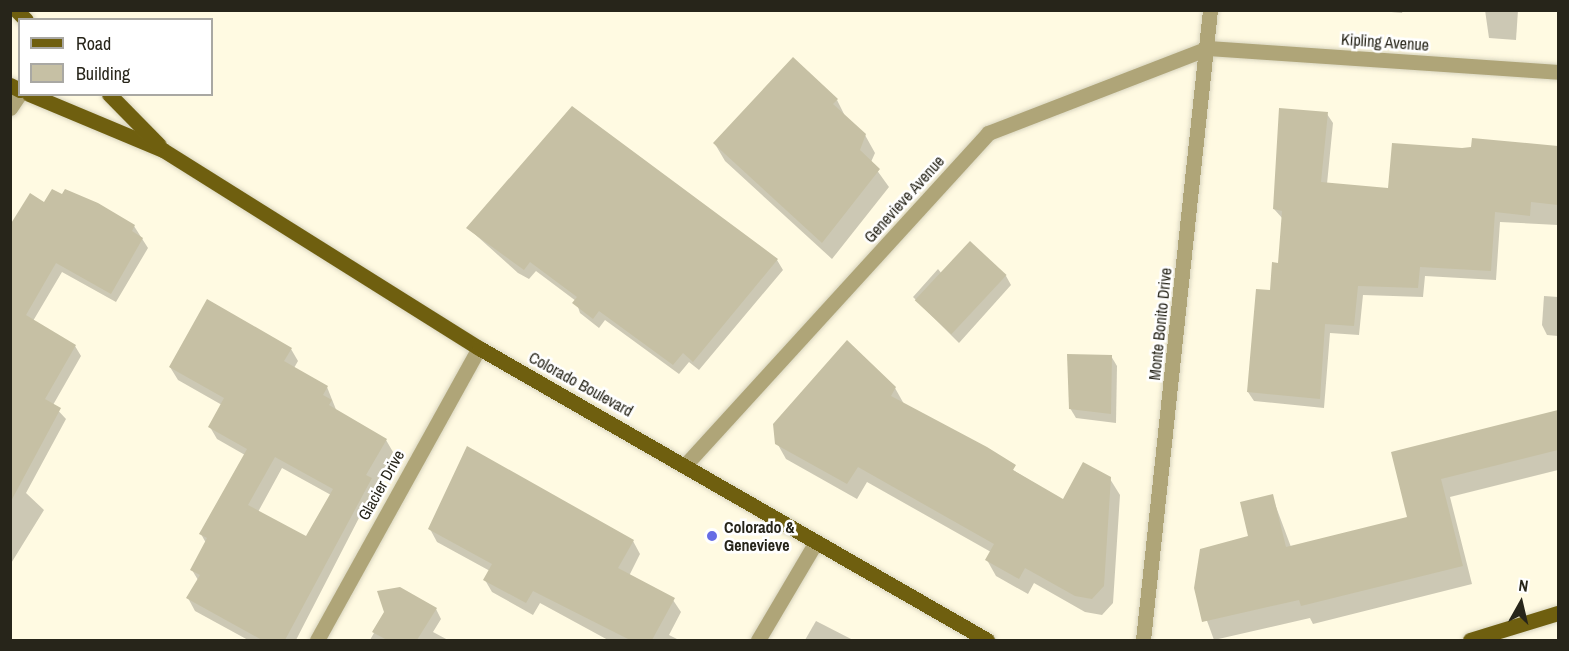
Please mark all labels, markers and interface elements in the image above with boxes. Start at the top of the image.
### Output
legend [18,18,213,96]
street label: Kipling Avenue [1340,29,1430,55]
text: Road [76,31,111,56]
text: Building [76,61,130,86]
street label: Genevieve Avenue [860,151,948,247]
street label: Monte Bonito Drive [1145,267,1175,381]
street label: Colorado Boulevard [526,347,636,421]
street label: Glacier Drive [354,447,408,523]
place label: Colorado & Genevieve [724,517,795,555]
marker: Colorado & Genevieve [705,529,719,543]
north arrow [1491,573,1551,633]
text: N [1517,574,1530,597]

